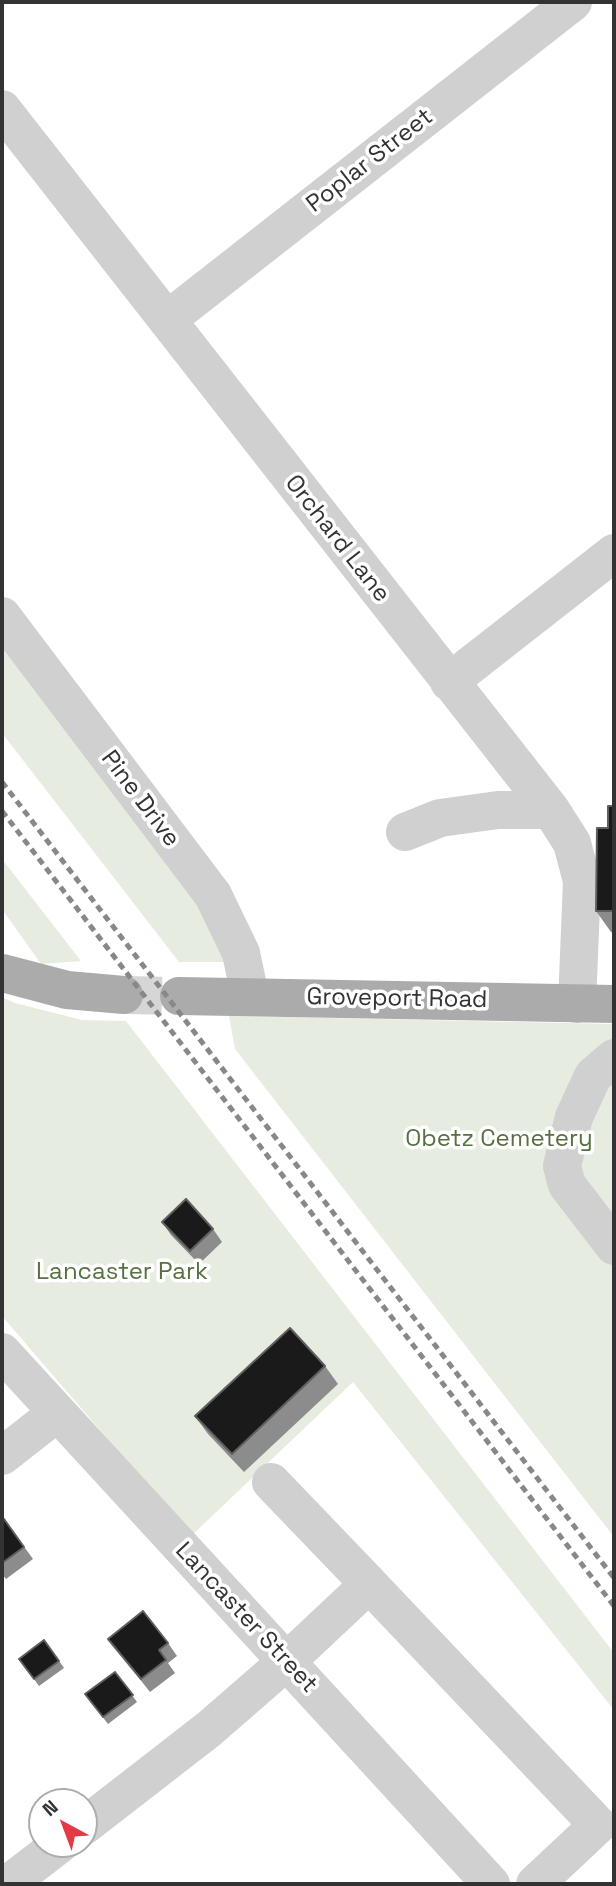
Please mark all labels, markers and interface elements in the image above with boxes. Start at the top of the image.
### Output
street label: Poplar Street [301,103,439,219]
street label: Orchard Lane [278,470,396,608]
street label: Pine Drive [95,745,185,853]
street label: Groveport Road [306,983,488,1015]
park label: Obetz Cemetery [405,1125,593,1153]
park label: Lancaster Park [36,1258,208,1286]
street label: Lancaster Street [169,1537,323,1699]
north arrow [28,1788,98,1858]
text: N [37,1795,63,1822]

